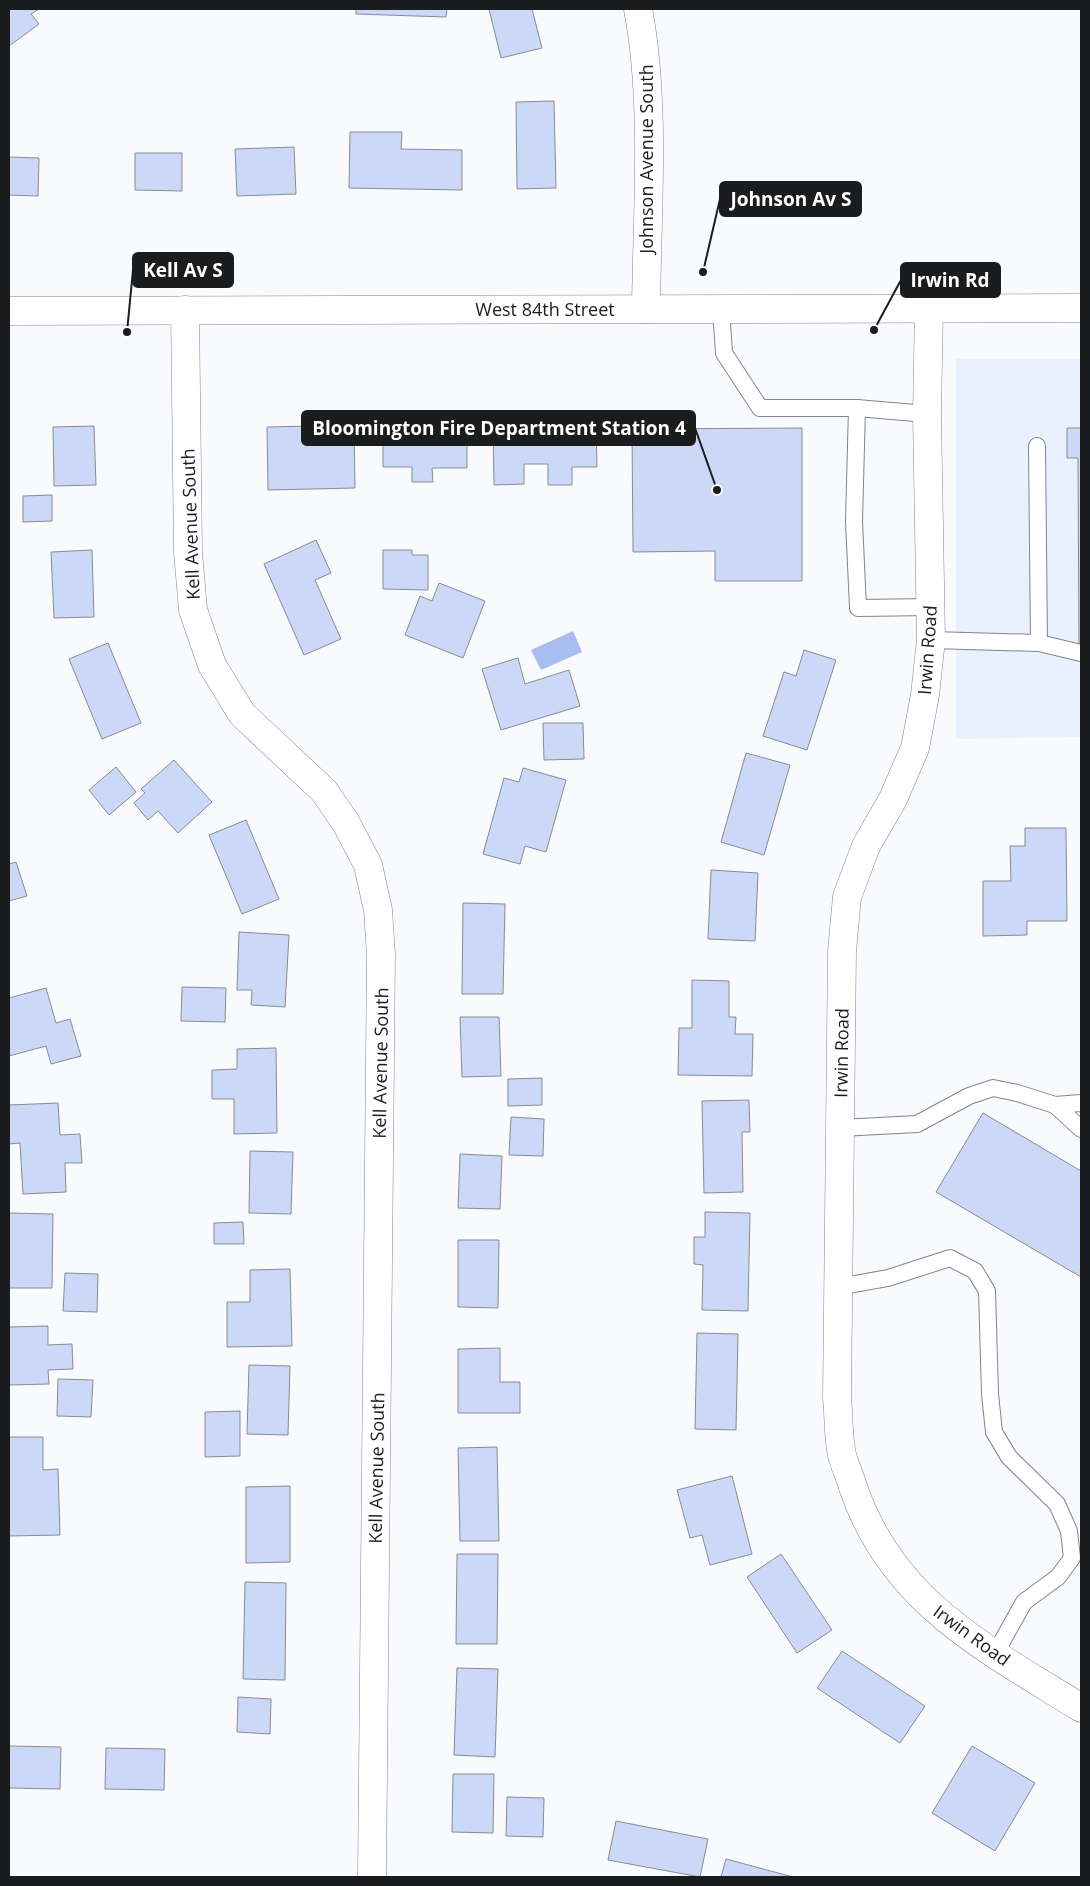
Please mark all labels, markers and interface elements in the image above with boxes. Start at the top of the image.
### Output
street label: Johnson Avenue South [634,64,658,256]
callout: Johnson Av S [720,182,861,216]
text: Johnson Av S [729,186,851,212]
callout: Kell Av S [133,253,233,287]
text: Kell Av S [143,257,223,283]
callout: Irwin Rd [901,263,1000,297]
text: Irwin Rd [911,267,989,293]
street label: West 84th Street [475,297,615,321]
callout: Bloomington Fire Department Station 4 [302,411,695,445]
text: Bloomington Fire Department Station 4 [312,415,686,441]
street label: Kell Avenue South [175,448,205,600]
street label: Irwin Road [912,604,942,696]
street label: Kell Avenue South [367,987,393,1139]
street label: Irwin Road [828,1008,854,1098]
street label: Kell Avenue South [363,1392,389,1544]
street label: Irwin Road [929,1599,1015,1671]

